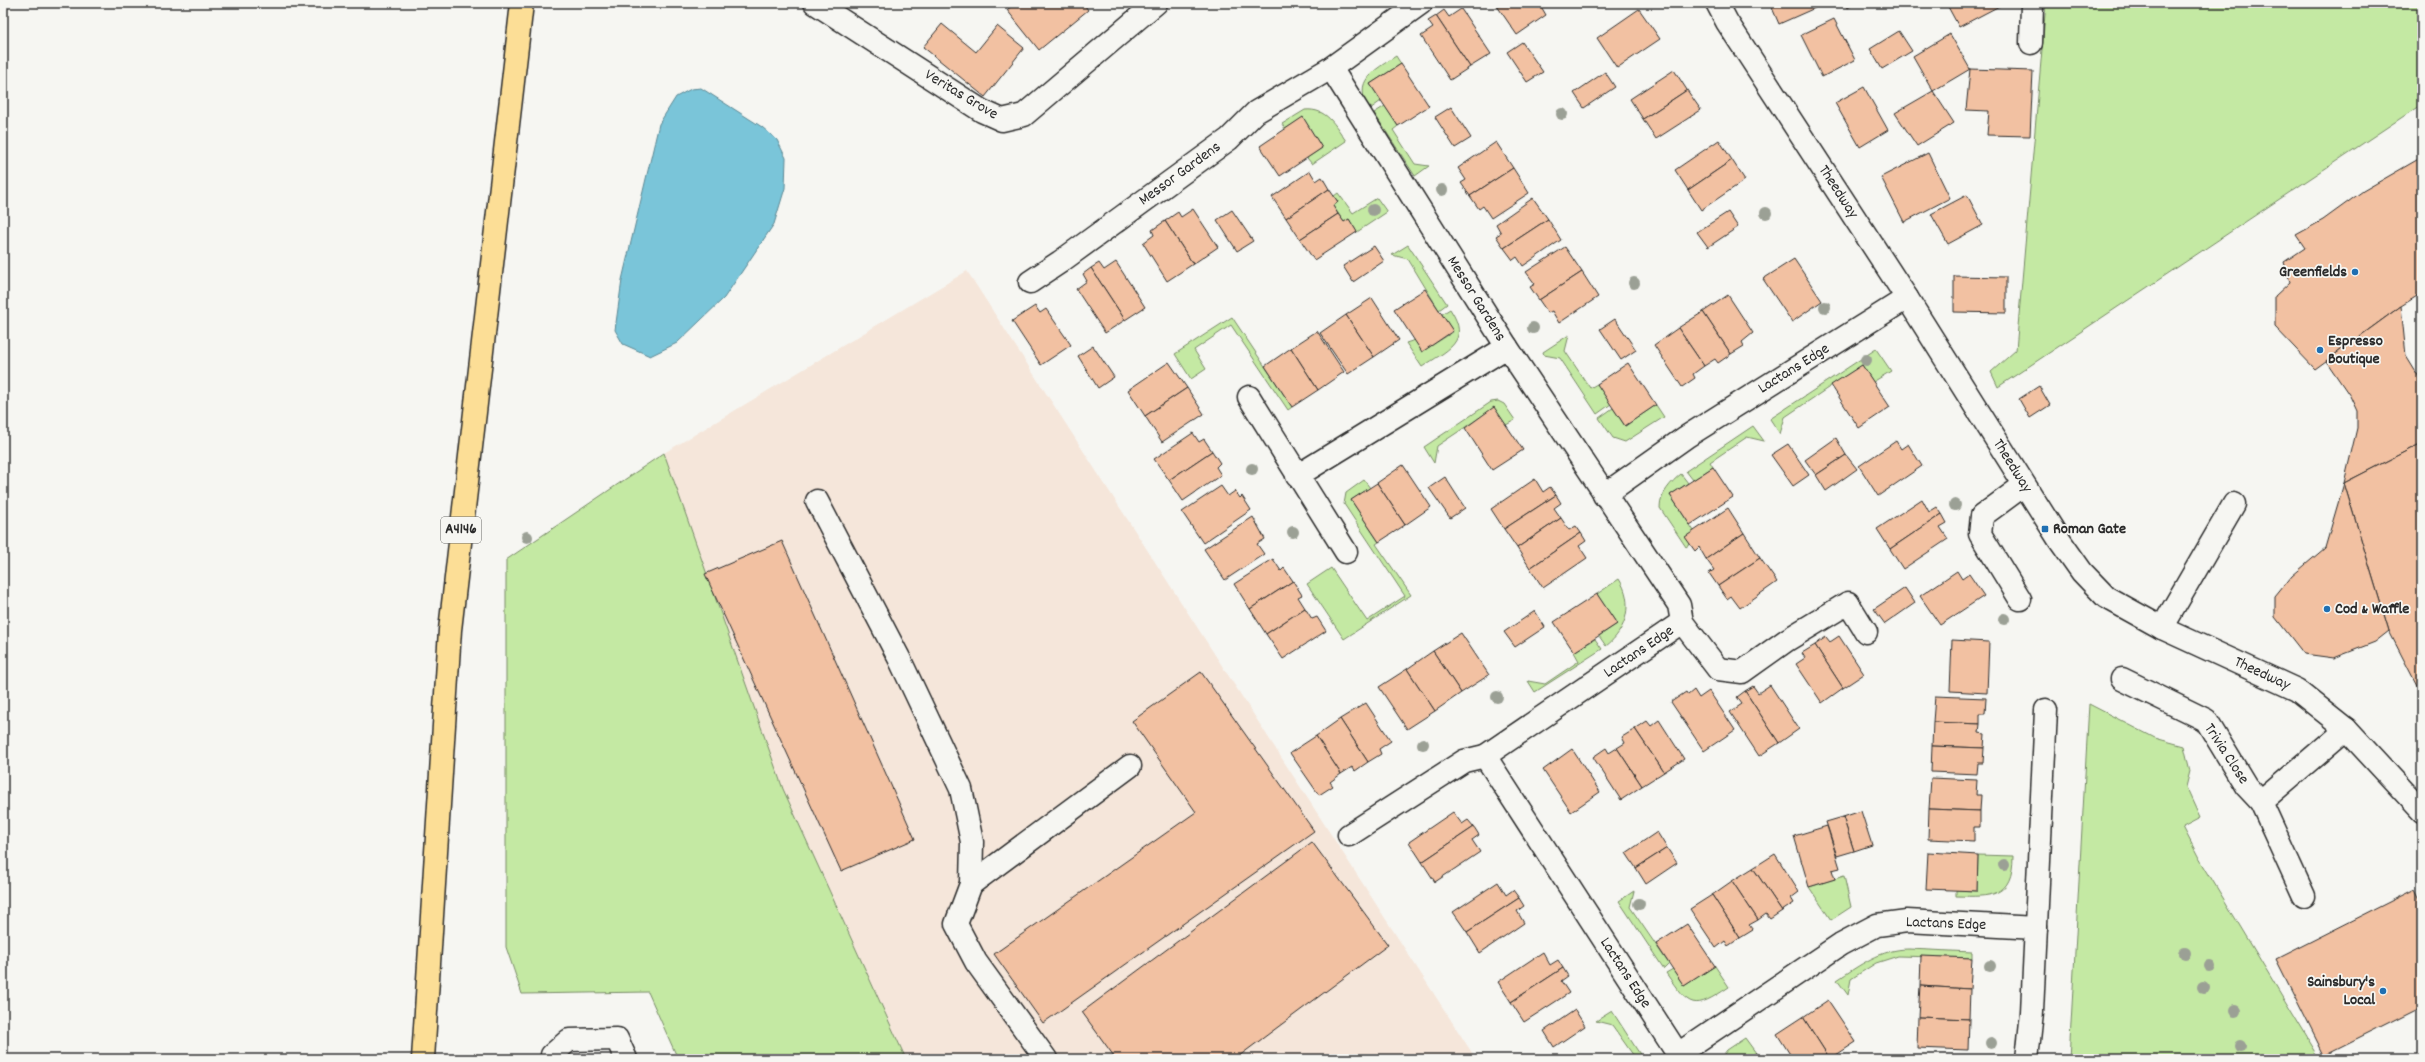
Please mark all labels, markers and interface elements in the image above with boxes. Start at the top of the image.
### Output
street label: Veritas Grove [920,64,1002,126]
street label: Messor Gardens [1134,136,1226,212]
street label: Theedway [1812,161,1864,224]
street label: Messor Gardens [1441,252,1512,346]
place label: Greenfields [2279,261,2347,284]
marker: Greenfields [2350,267,2360,277]
place label: Espresso Boutique [2328,330,2383,371]
street label: Lactans Edge [1754,338,1834,400]
marker: Espresso Boutique [2315,345,2325,355]
street label: Theedway [1986,435,2038,498]
road number: A4146 [441,517,481,543]
place label: Roman Gate [2053,518,2126,541]
marker: Roman Gate [2040,524,2050,534]
place label: Cod & Waffle [2335,598,2409,621]
marker: Cod & Waffle [2322,604,2332,614]
street label: Lactans Edge [1599,620,1679,684]
street label: Theedway [2230,651,2294,697]
street label: Trivia Close [2198,719,2254,789]
street label: Lactans Edge [1905,911,1987,937]
street label: Lactans Edge [1593,933,1657,1013]
place label: Sainsbury's Local [2307,971,2375,1012]
marker: Sainsbury's Local [2378,986,2388,996]

